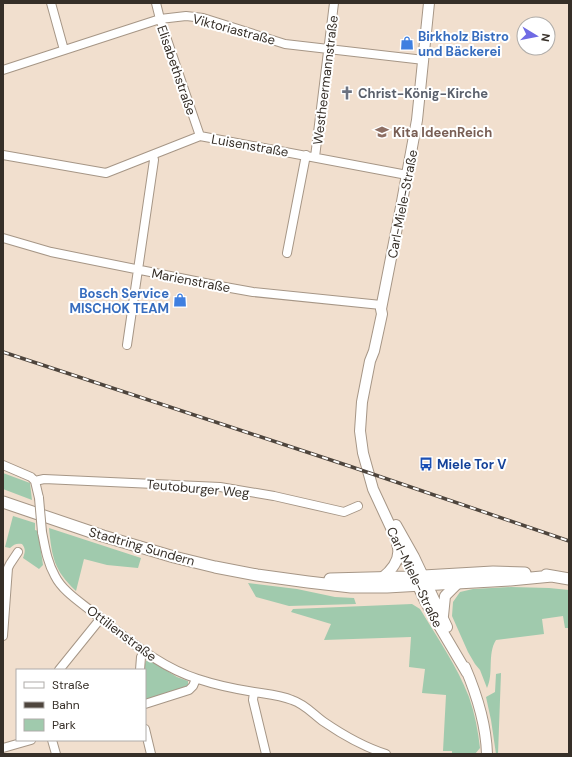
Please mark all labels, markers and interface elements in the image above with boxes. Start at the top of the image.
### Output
street label: Viktoriastraße [191,10,277,49]
street label: Westheermannstraße [309,14,342,146]
north arrow [516,16,556,56]
street label: Elisabethstraße [153,23,200,117]
place label: Birkholz Bistro und Bäckerei [418,28,509,60]
text: N [538,33,553,43]
shop icon: Birkholz Bistro und Bäckerei [399,35,415,51]
church icon: Christ-König-Kirche [339,85,355,101]
place label: Christ-König-Kirche [358,85,488,102]
school or university icon: Kita IdeenReich [374,124,390,140]
place label: Kita IdeenReich [393,124,492,141]
street label: Luisenstraße [210,130,290,161]
street label: Carl-Miele-Straße [384,148,421,260]
street label: Marienstraße [150,265,232,296]
place label: Bosch Service MISCHOK TEAM [69,285,169,317]
shop icon: Bosch Service MISCHOK TEAM [172,292,188,308]
bus stop icon: Miele Tor V [418,456,434,472]
place label: Miele Tor V [437,456,506,473]
street label: Teutoburger Weg [146,476,250,501]
street label: Stadtring Sundern [87,523,197,570]
street label: Carl-Miele-Straße [383,524,446,630]
street label: Ottilienstraße [83,602,160,665]
legend [16,669,146,741]
text: Straße [52,677,89,693]
text: Bahn [52,697,80,713]
text: Park [52,717,76,733]

